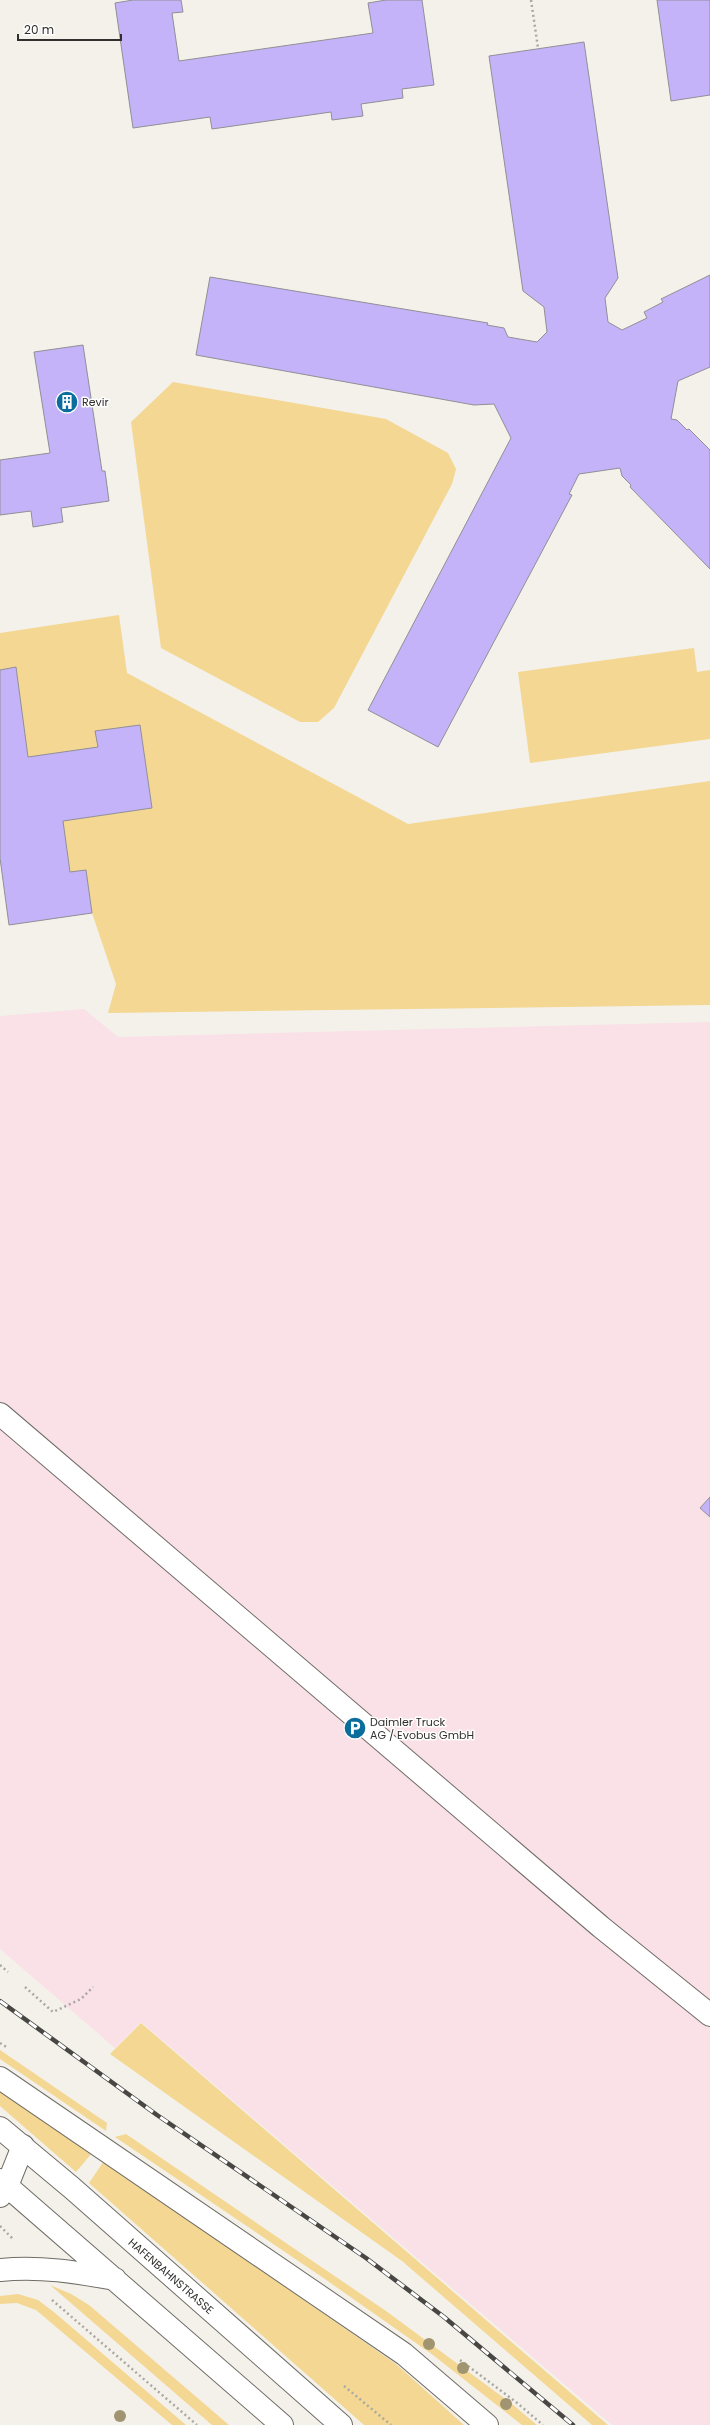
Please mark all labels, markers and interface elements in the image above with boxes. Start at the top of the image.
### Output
scale bar [18,16,121,42]
text: 20 m [24,21,54,38]
building icon: Revir [54,389,80,415]
place label: Revir [82,394,109,410]
place label: Daimler Truck AG / Evobus GmbH [370,1714,474,1743]
parking icon: Daimler Truck AG / Evobus GmbH [342,1715,368,1741]
street label: HAFENBAHNSTRASSE [125,2234,217,2318]

